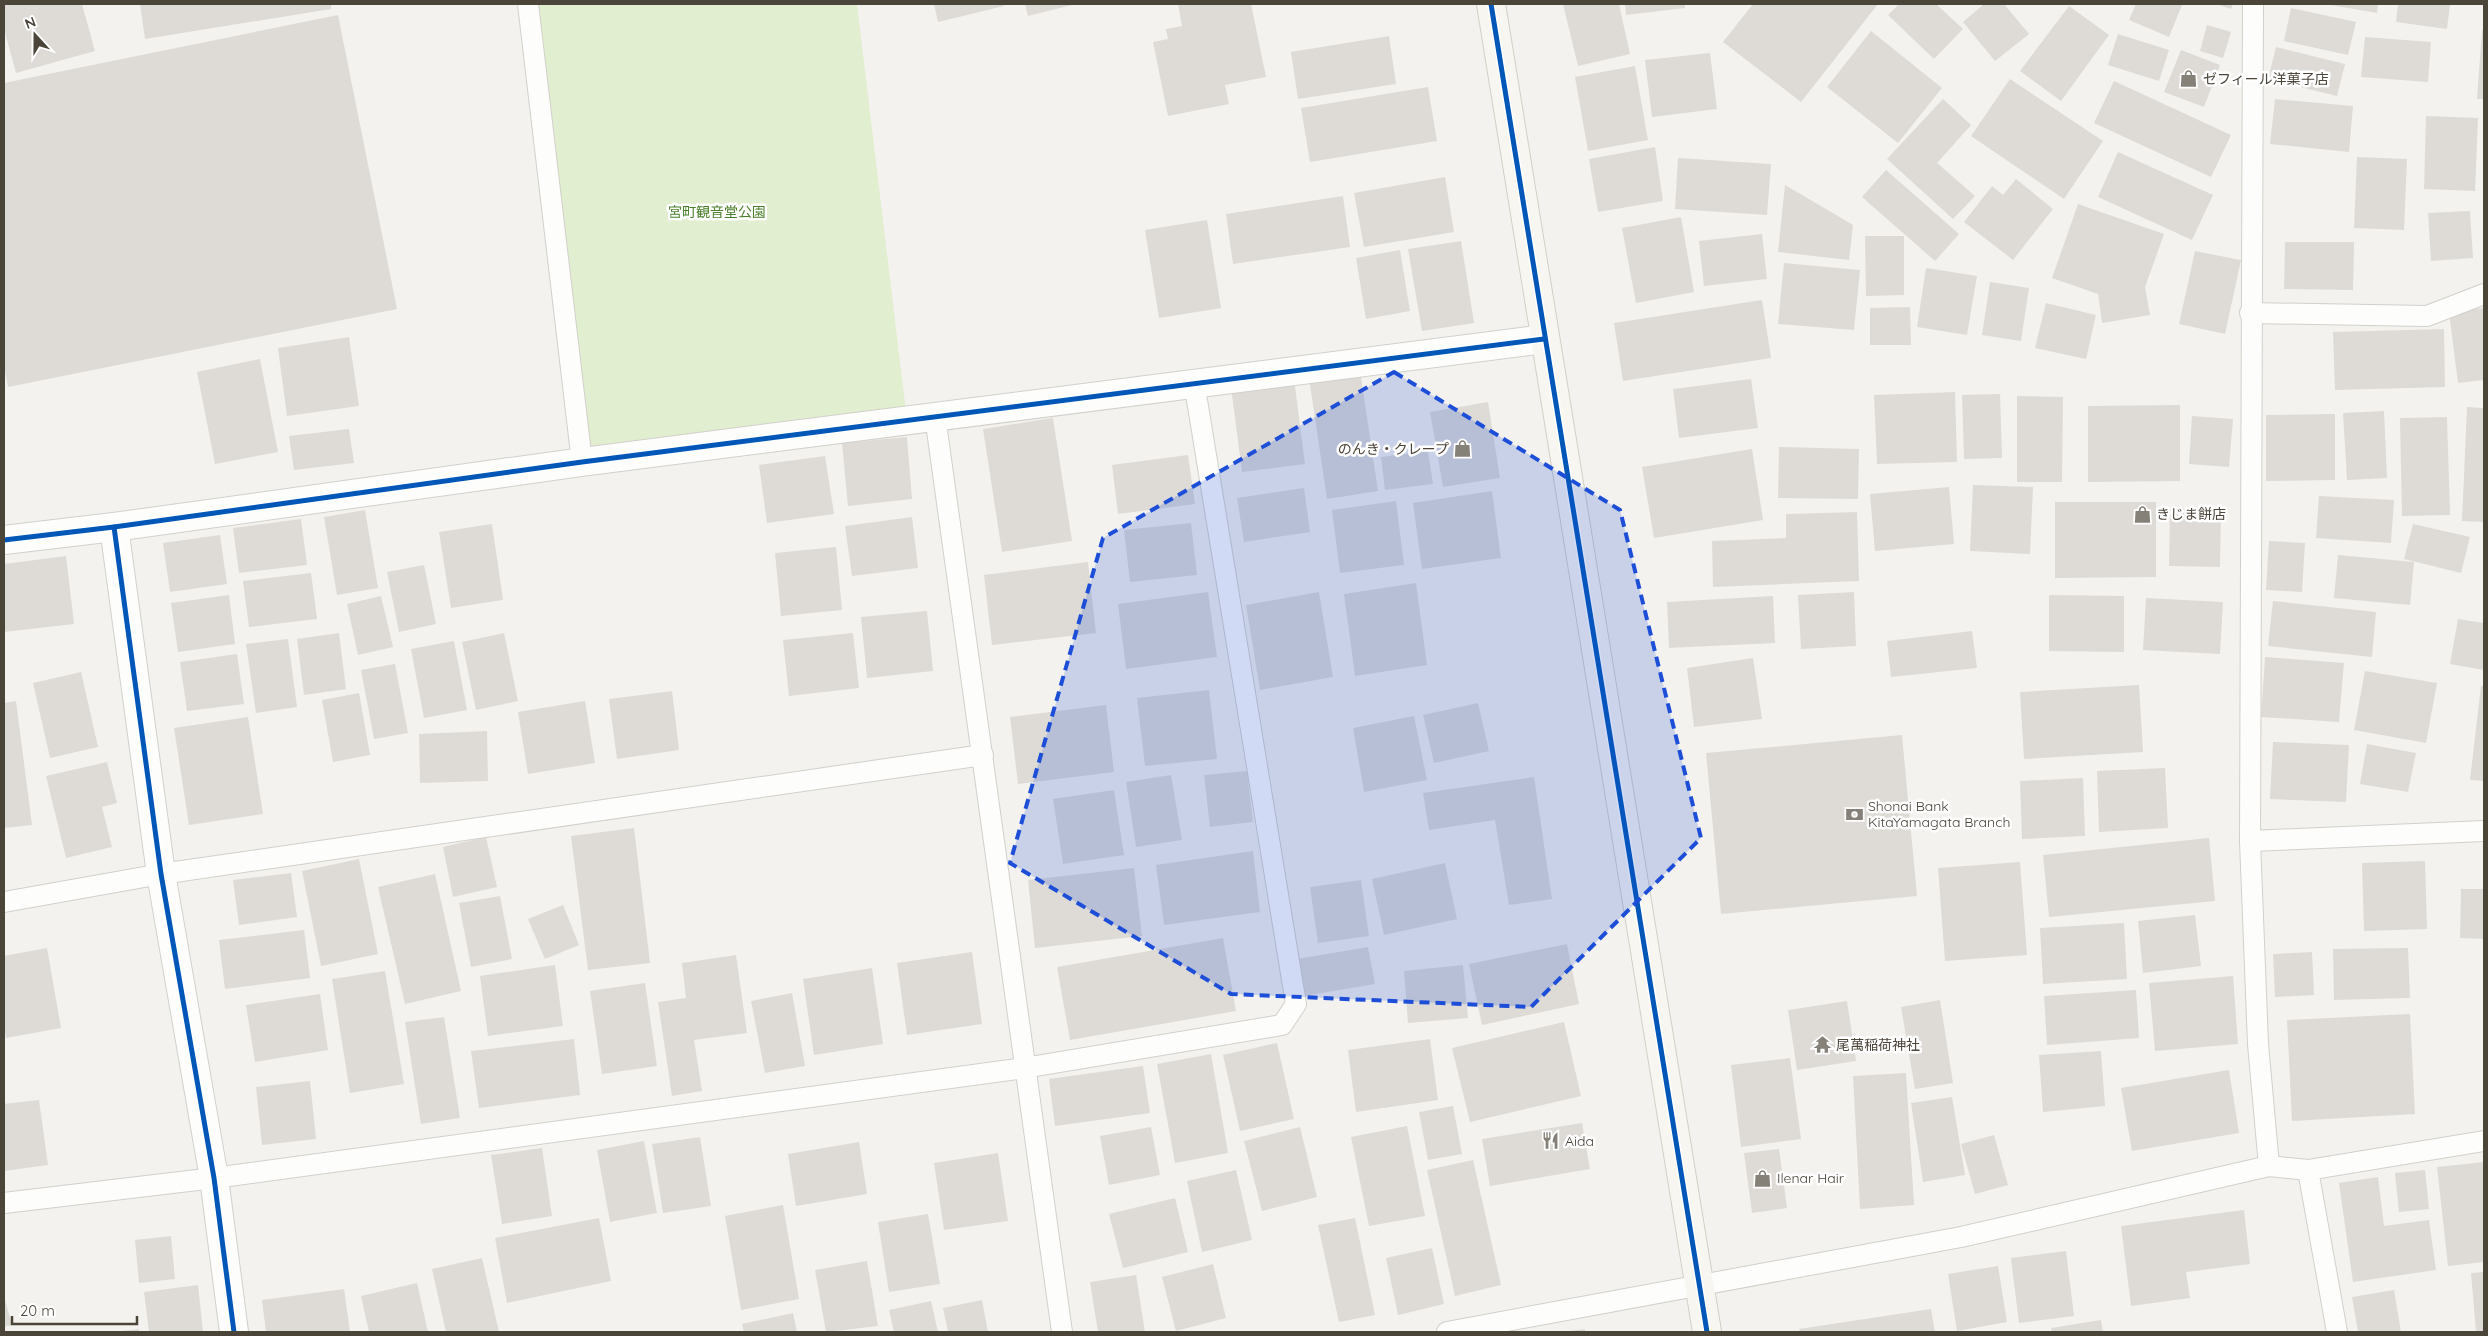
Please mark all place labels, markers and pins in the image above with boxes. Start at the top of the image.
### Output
shop icon: ゼフィール洋菓子店 [2179,69,2199,89]
place label: ゼフィール洋菓子店 [2203,70,2329,88]
shop icon: のんき・クレープ [1453,439,1473,459]
place label: のんき・クレープ [1338,440,1449,458]
shop icon: きじま餅店 [2132,504,2152,524]
place label: きじま餅店 [2156,505,2226,523]
place label: Shonai Bank KitaYamagata Branch [1868,797,2010,831]
bank icon: Shonai Bank KitaYamagata Branch [1844,804,1864,824]
temple icon: 尾萬稲荷神社 [1812,1035,1832,1055]
place label: 尾萬稲荷神社 [1836,1036,1920,1054]
restaurant icon: Aida [1541,1131,1561,1151]
place label: Aida [1565,1132,1594,1150]
shop icon: Ilenar Hair [1753,1168,1773,1188]
place label: Ilenar Hair [1777,1169,1845,1187]

